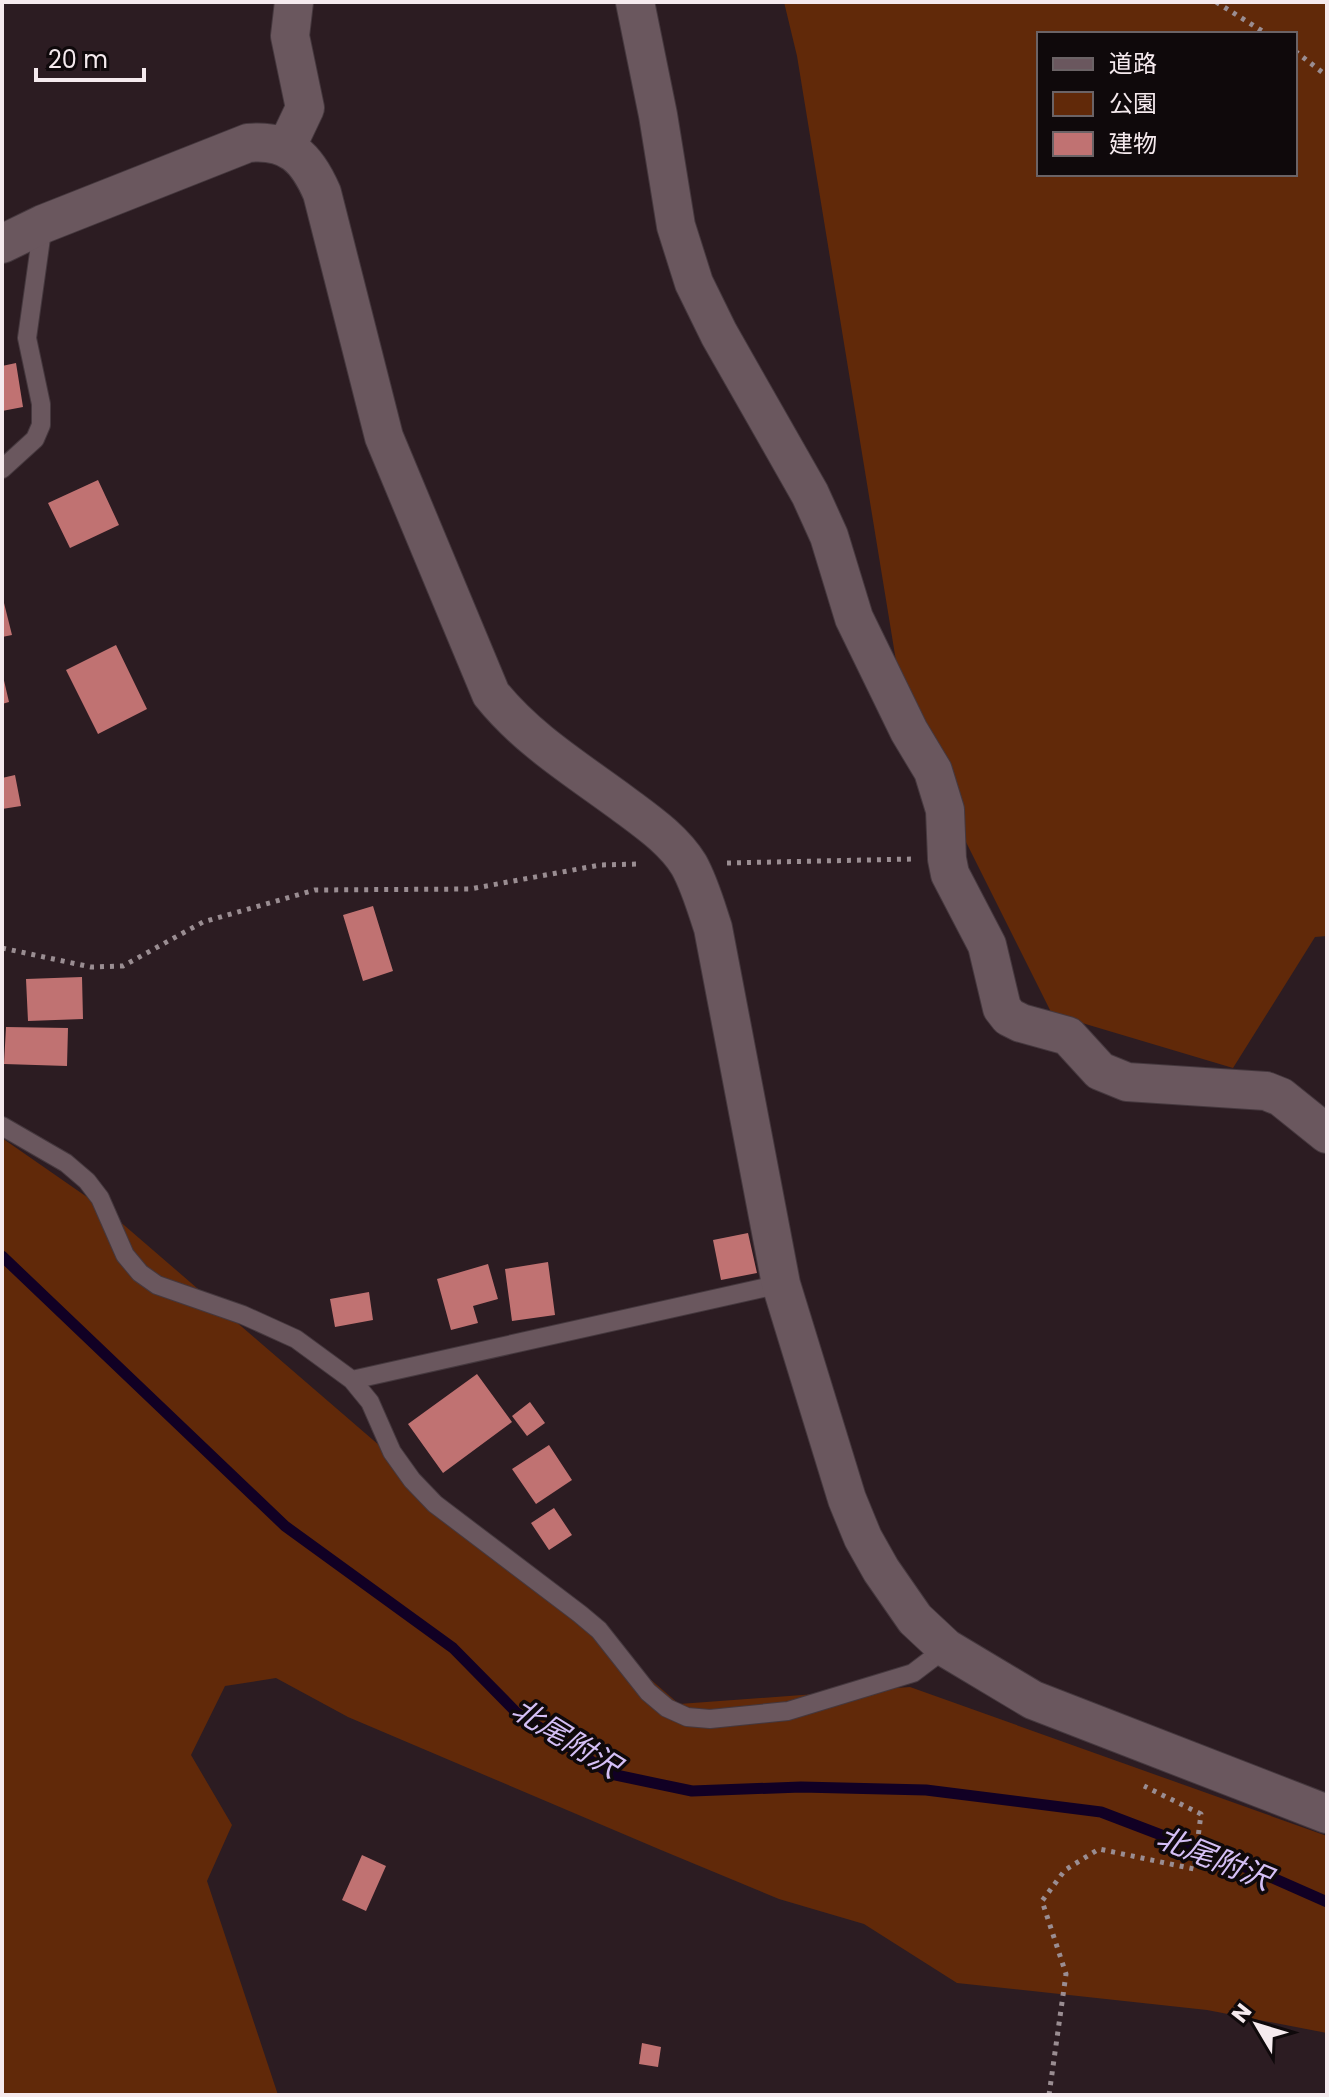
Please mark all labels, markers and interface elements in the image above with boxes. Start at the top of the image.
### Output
scale bar [36,32,144,82]
legend [1037,32,1297,176]
text: 20 m [48,43,108,76]
text: 道路 [1109,47,1157,80]
text: 公園 [1109,87,1157,120]
text: 建物 [1109,127,1157,160]
water label: 北尾附沢 [504,1688,632,1790]
water label: 北尾附沢 [1150,1816,1281,1902]
north arrow [1217,1985,1297,2065]
text: N [1224,1997,1259,2029]

